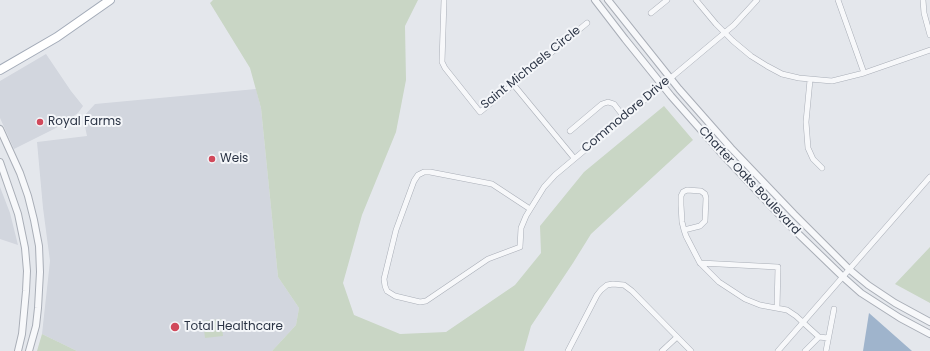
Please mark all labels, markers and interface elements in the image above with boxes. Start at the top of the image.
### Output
street label: Saint Michaels Circle [478,23,584,113]
street label: Commodore Drive [579,74,673,156]
place label: Royal Farms [48,115,121,129]
marker: Royal Farms [35,117,45,127]
street label: Charter Oaks Boulevard [695,124,803,238]
place label: Weis [220,152,248,166]
marker: Weis [207,154,217,164]
place label: Total Healthcare [184,320,283,334]
marker: Total Healthcare [169,321,181,333]

